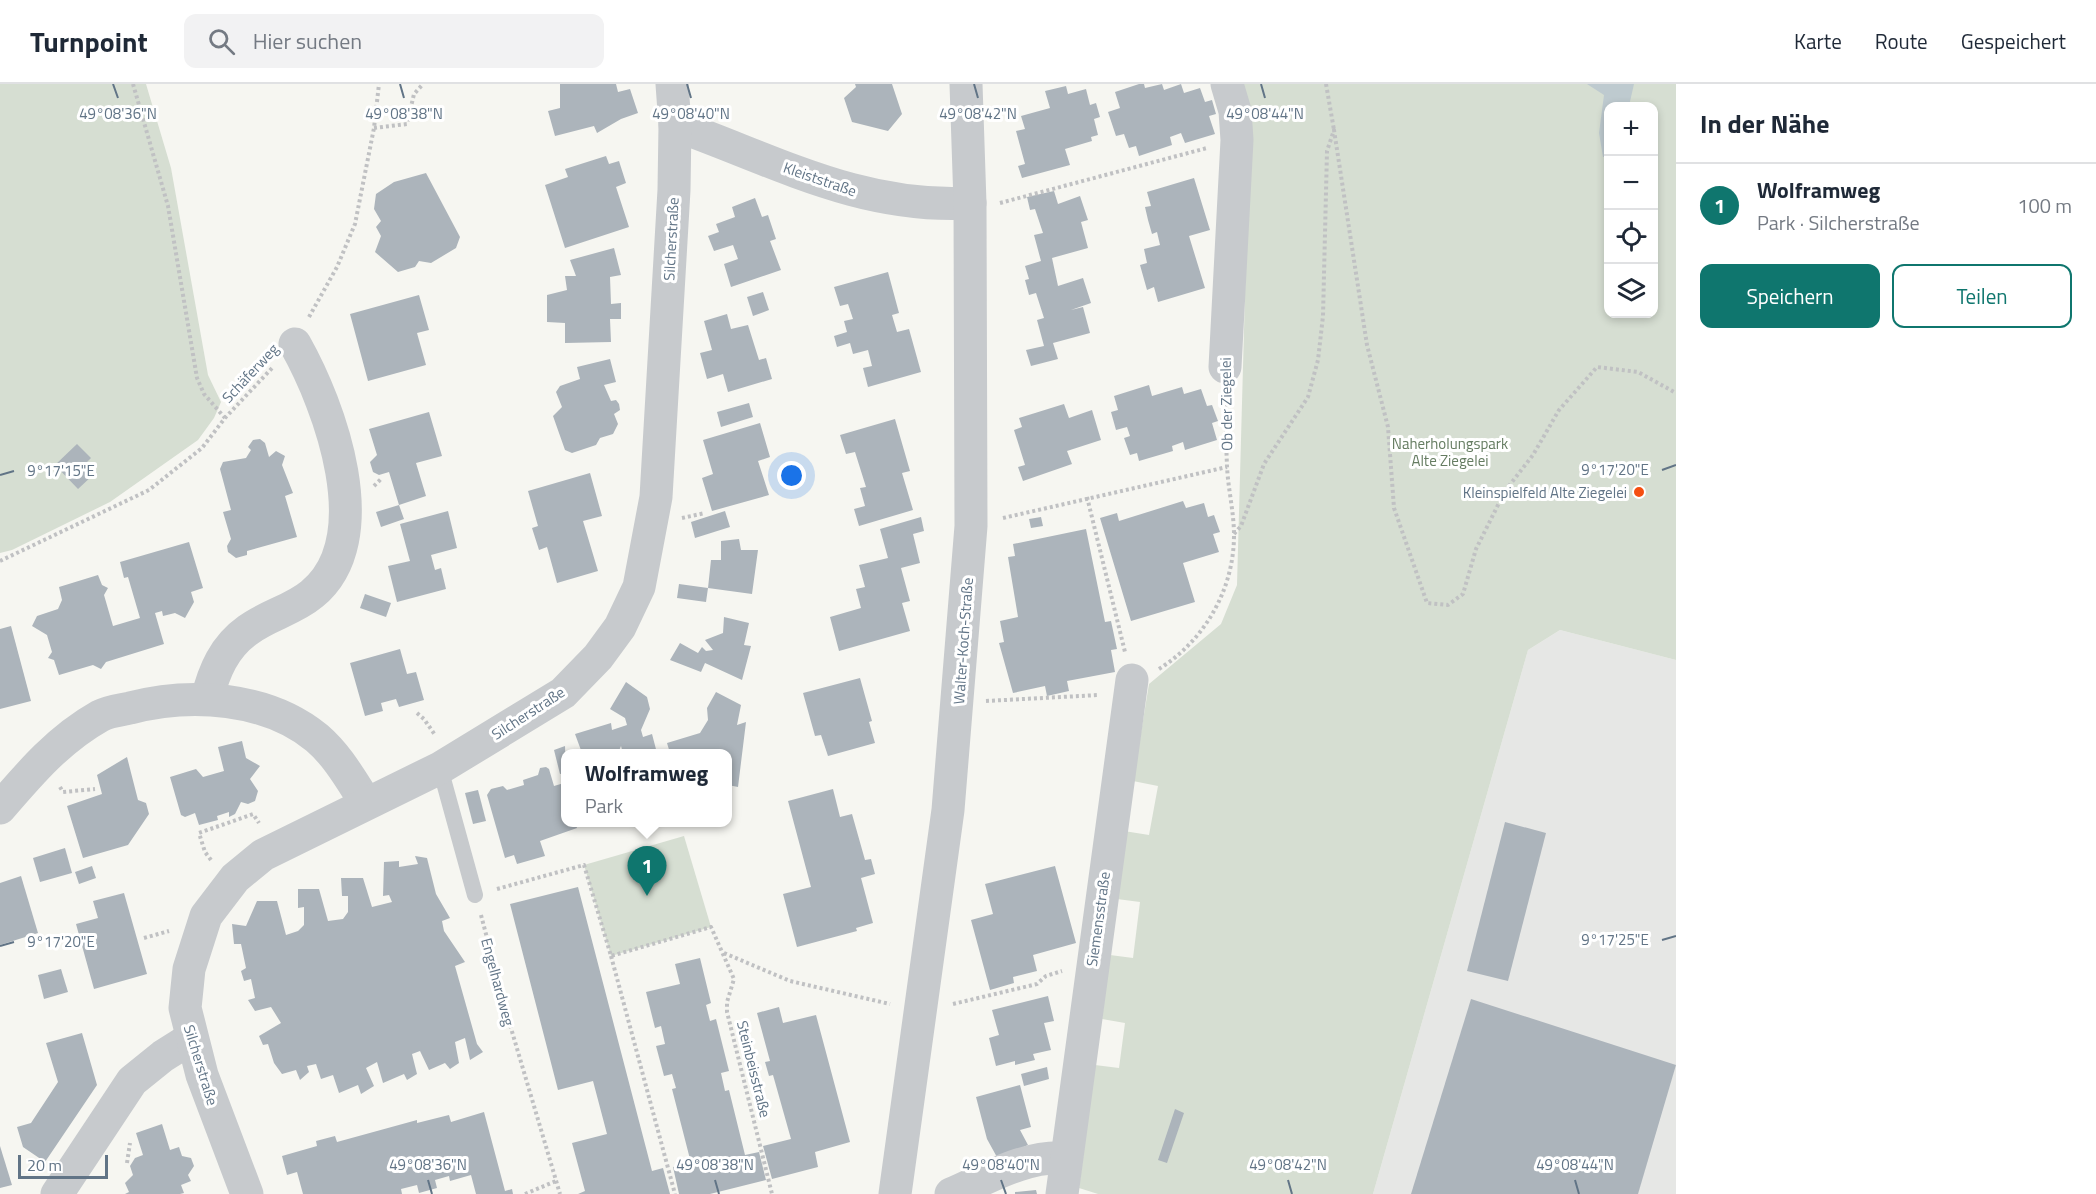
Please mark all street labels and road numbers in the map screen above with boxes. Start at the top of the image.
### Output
street label: Kleiststraße [780,156,860,202]
street label: Silcherstraße [657,197,685,281]
street label: Schäferweg [216,338,284,408]
street label: Ob der Ziegelei [1214,357,1238,451]
street label: Walter-Koch-Straße [947,577,979,705]
street label: Silcherstraße [487,681,569,745]
street label: Siemensstraße [1080,870,1116,968]
street label: Engelhardweg [475,935,521,1029]
street label: Steinbeisstraße [731,1018,777,1120]
street label: Silcherstraße [178,1022,224,1108]

